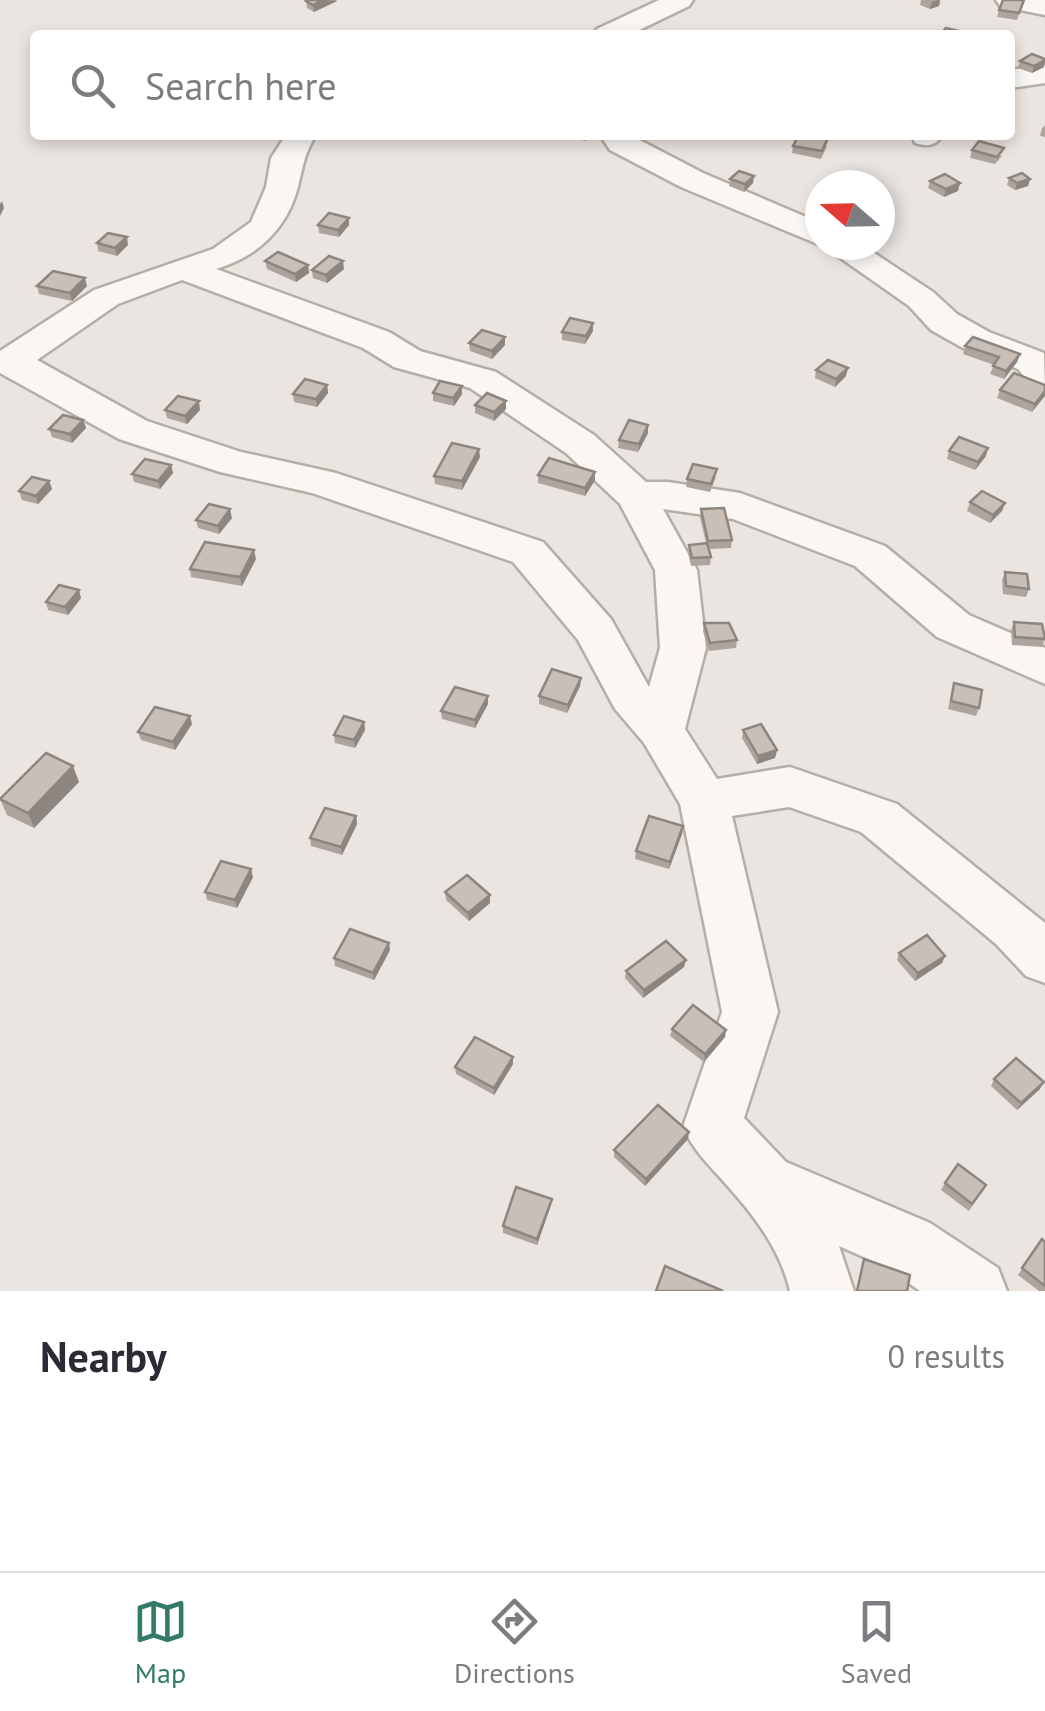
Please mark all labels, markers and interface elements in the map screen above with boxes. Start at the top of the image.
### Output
search box [30,30,1015,140]
icon: search [65,58,120,113]
text: Search here [145,61,337,110]
north arrow [805,170,895,260]
text: Nearby [40,1329,167,1384]
text: 0 results [887,1335,1005,1377]
tab: Map [133,1594,188,1691]
tab: Directions [454,1594,575,1691]
tab: Saved [841,1594,912,1691]

